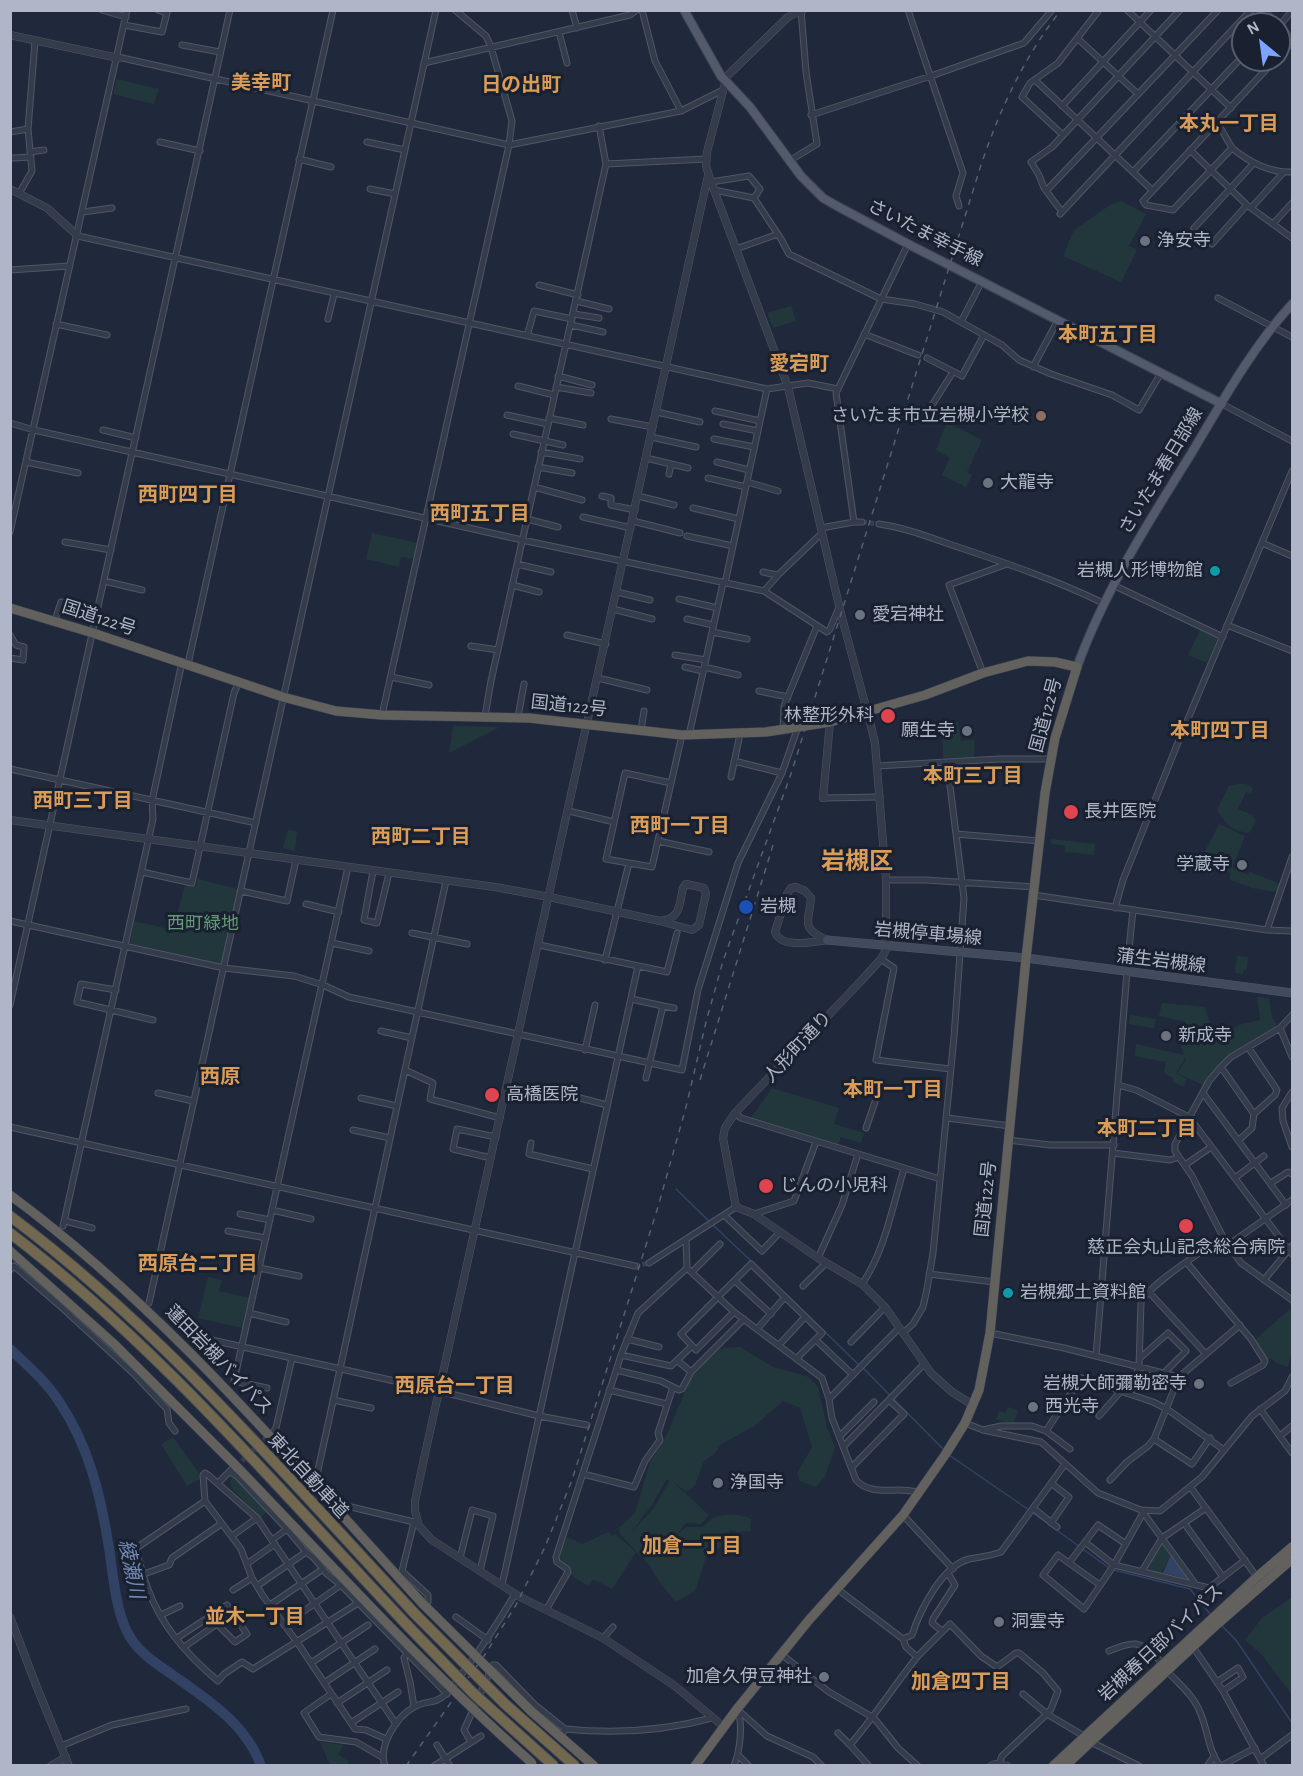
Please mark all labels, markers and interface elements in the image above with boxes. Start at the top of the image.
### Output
north arrow [1231,12,1291,72]
text: N [1244,18,1262,38]
district label: 美幸町 [231,71,291,95]
district label: 日の出町 [481,73,561,97]
district label: 本丸一丁目 [1179,112,1279,136]
street label: さいたま幸手線 [864,195,986,271]
place label: 浄安寺 [1157,230,1211,252]
marker: 浄安寺 [1138,234,1152,248]
district label: 本町五丁目 [1058,323,1158,347]
district label: 愛宕町 [769,352,829,376]
street label: さいたま春日部線 [1115,404,1207,538]
place label: さいたま市立岩槻小学校 [831,405,1029,427]
marker: さいたま市立岩槻小学校 [1034,409,1048,423]
place label: 大龍寺 [1000,472,1054,494]
marker: 大龍寺 [981,476,995,490]
district label: 西町四丁目 [138,483,238,507]
district label: 西町五丁目 [430,502,530,526]
place label: 岩槻人形博物館 [1077,560,1203,582]
marker: 岩槻人形博物館 [1208,564,1222,578]
street label: 国道122号 [59,596,139,640]
place label: 愛宕神社 [872,604,944,626]
marker: 愛宕神社 [853,608,867,622]
street label: 国道122号 [1026,675,1066,755]
street label: 国道122号 [530,691,608,721]
place label: 林整形外科 [784,705,874,727]
marker: 林整形外科 [879,707,897,725]
district label: 本町四丁目 [1170,719,1270,743]
place label: 願生寺 [901,720,955,742]
marker: 願生寺 [960,724,974,738]
district label: 本町三丁目 [923,764,1023,788]
district label: 西町三丁目 [33,789,133,813]
place label: 長井医院 [1084,801,1156,823]
marker: 長井医院 [1062,803,1080,821]
district label: 西町一丁目 [630,814,730,838]
district label: 西町二丁目 [371,825,471,849]
district label: 岩槻区 [821,848,893,876]
place label: 学蔵寺 [1176,854,1230,876]
marker: 学蔵寺 [1235,858,1249,872]
place label: 岩槻 [760,896,796,918]
marker: 岩槻 [737,898,755,916]
park label: 西町緑地 [167,913,239,935]
street label: 岩槻停車場線 [873,919,983,949]
street label: 蒲生岩槻線 [1115,945,1207,977]
street label: 人形町通り [759,1007,837,1087]
place label: 新成寺 [1178,1025,1232,1047]
marker: 新成寺 [1159,1029,1173,1043]
district label: 西原 [200,1065,240,1089]
district label: 本町一丁目 [843,1078,943,1102]
place label: 高橋医院 [506,1084,578,1106]
marker: 高橋医院 [483,1086,501,1104]
district label: 本町二丁目 [1097,1117,1197,1141]
street label: 国道122号 [971,1160,1001,1238]
place label: じんの小児科 [780,1175,888,1197]
marker: じんの小児科 [757,1177,775,1195]
marker: 慈正会丸山記念総合病院 [1177,1217,1195,1235]
place label: 慈正会丸山記念総合病院 [1087,1237,1285,1259]
district label: 西原台二丁目 [138,1252,258,1276]
place label: 岩槻郷土資料館 [1020,1282,1146,1304]
marker: 岩槻郷土資料館 [1001,1286,1015,1300]
street label: 蓮田岩槻バイパス [161,1301,277,1419]
place label: 岩槻大師彌勒密寺 [1043,1373,1187,1395]
district label: 西原台一丁目 [395,1374,515,1398]
marker: 岩槻大師彌勒密寺 [1192,1377,1206,1391]
place label: 西光寺 [1045,1396,1099,1418]
marker: 西光寺 [1026,1400,1040,1414]
street label: 東北自動車道 [263,1429,353,1523]
place label: 浄国寺 [730,1472,784,1494]
marker: 浄国寺 [711,1476,725,1490]
district label: 加倉一丁目 [642,1534,742,1558]
water label: 綾瀬川 [113,1537,149,1601]
street label: 岩槻春日部バイパス [1094,1580,1228,1706]
district label: 並木一丁目 [205,1605,305,1629]
place label: 洞雲寺 [1011,1611,1065,1633]
marker: 洞雲寺 [992,1615,1006,1629]
place label: 加倉久伊豆神社 [686,1666,812,1688]
marker: 加倉久伊豆神社 [817,1670,831,1684]
district label: 加倉四丁目 [911,1670,1011,1694]

